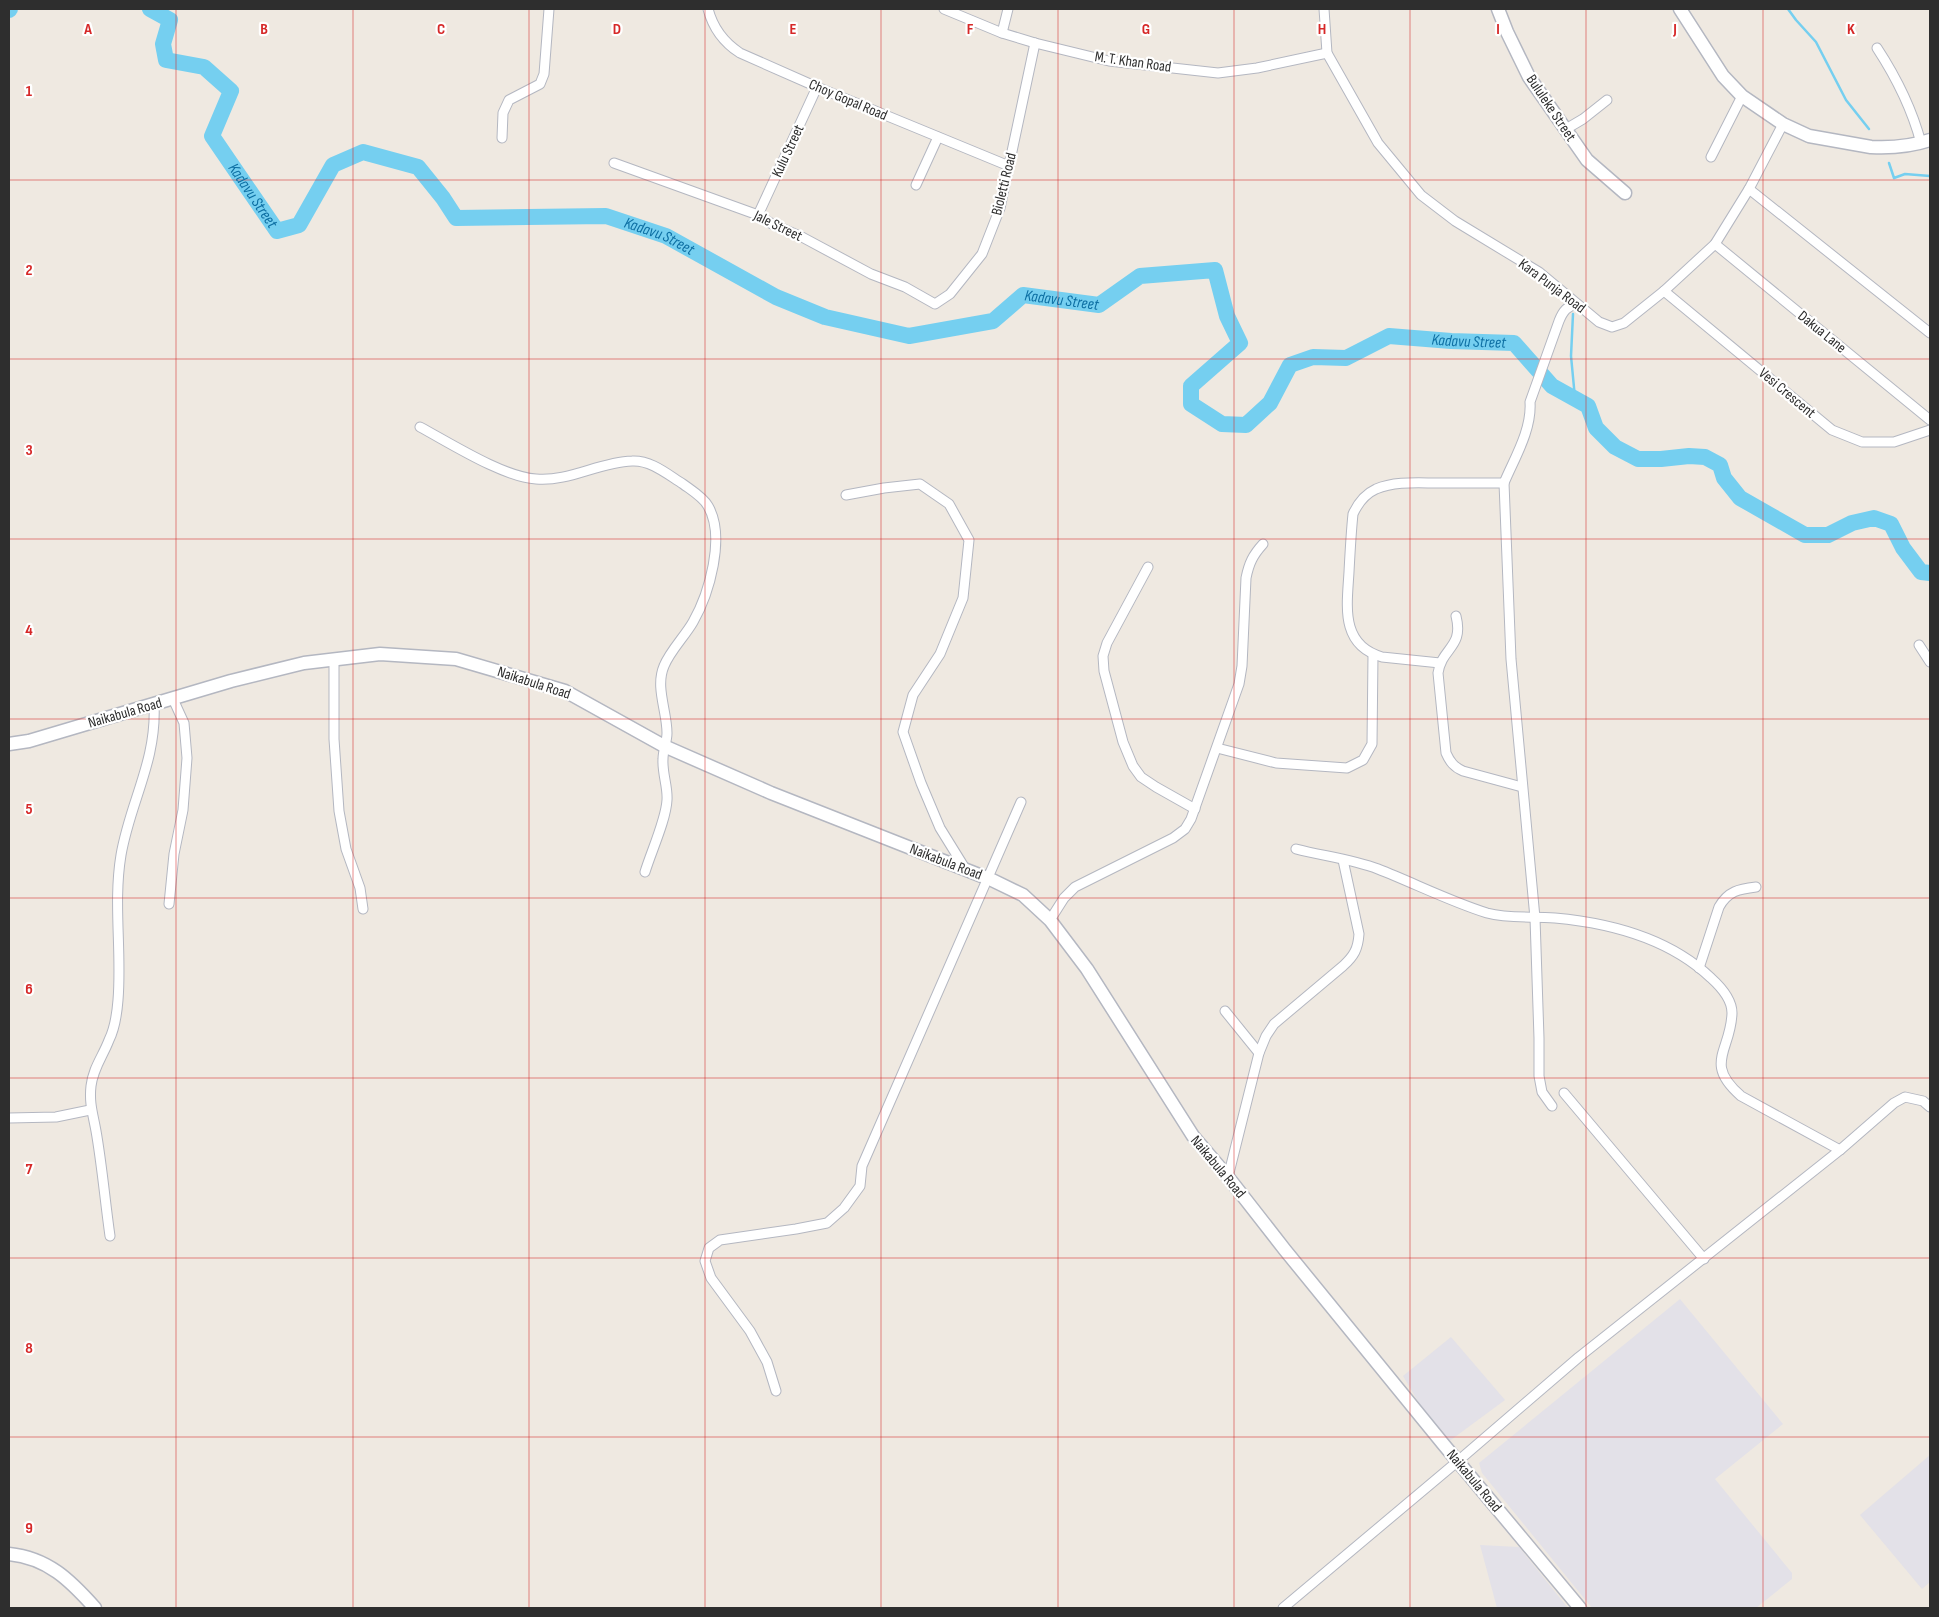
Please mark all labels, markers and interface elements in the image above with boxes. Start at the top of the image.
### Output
text: A [83,20,92,39]
text: B [260,20,268,39]
text: C [437,20,445,39]
text: D [613,20,621,39]
text: E [790,20,797,39]
text: F [967,20,974,39]
text: G [1142,20,1150,39]
text: H [1318,20,1326,39]
text: I [1496,20,1500,39]
text: J [1672,20,1677,39]
text: K [1847,20,1855,39]
street label: M. T. Khan Road [1094,47,1172,77]
street label: Bululeke Street [1522,71,1580,145]
street label: Choy Gopal Road [806,75,890,125]
text: 1 [26,82,33,101]
street label: Kulu Street [768,121,809,180]
street label: Bioletti Road [987,151,1021,217]
water label: Kadavu Street [224,160,282,233]
street label: Jale Street [750,206,806,246]
water label: Kadavu Street [622,213,699,260]
street label: Kara Punja Road [1515,254,1589,318]
text: 2 [25,261,33,280]
water label: Kadavu Street [1023,286,1101,315]
street label: Dakua Lane [1794,307,1850,357]
water label: Kadavu Street [1431,330,1508,352]
street label: Vesi Crescent [1755,364,1820,423]
text: 3 [25,441,33,460]
text: 4 [25,621,33,640]
street label: Naikabula Road [495,662,573,704]
street label: Naikabula Road [86,693,164,733]
text: 5 [25,800,33,819]
street label: Naikabula Road [907,839,985,885]
text: 6 [25,980,33,999]
street label: Naikabula Road [1186,1132,1250,1202]
text: 7 [26,1160,33,1179]
text: 8 [25,1339,33,1358]
street label: Naikabula Road [1442,1446,1506,1516]
text: 9 [25,1519,33,1538]

